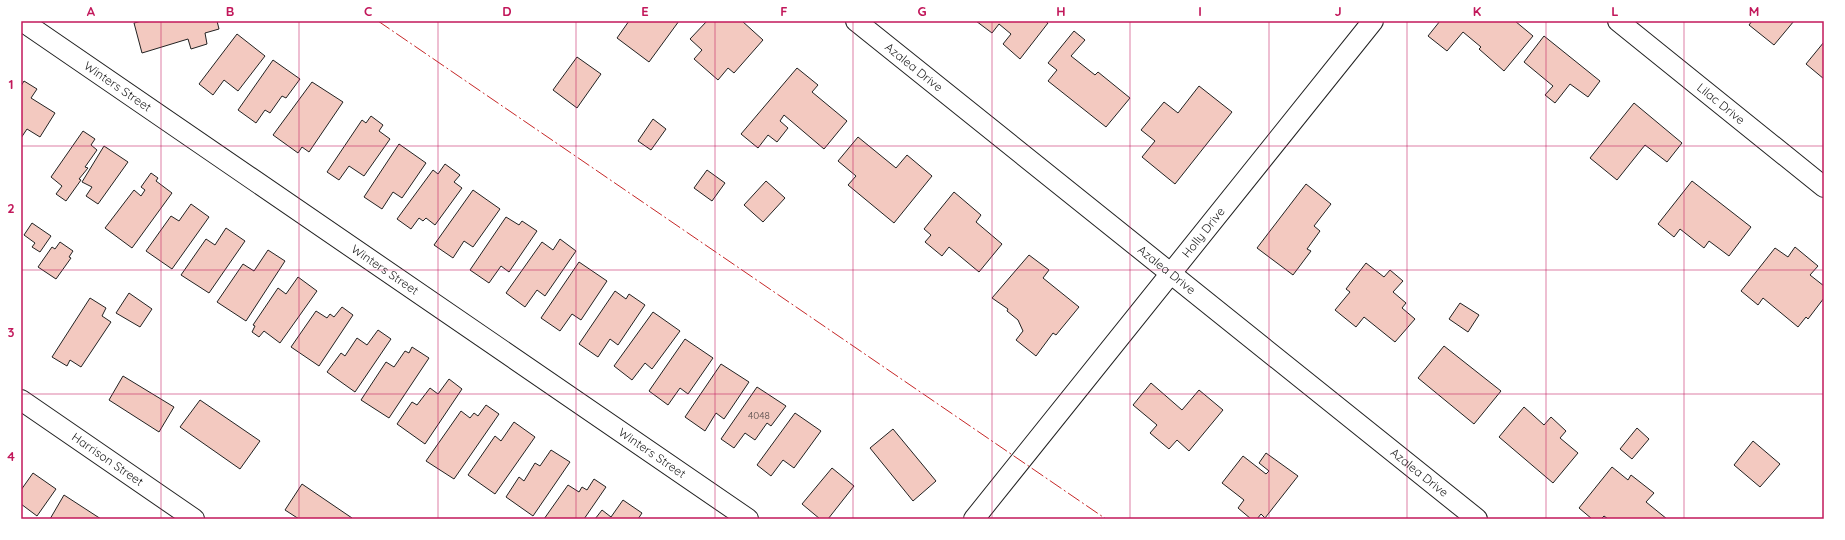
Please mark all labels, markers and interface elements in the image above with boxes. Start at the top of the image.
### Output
text: A [87,3,96,19]
text: B [226,3,234,19]
text: C [364,3,372,19]
text: D [502,3,512,19]
text: E [641,3,649,19]
text: F [780,3,788,19]
text: G [917,3,927,19]
text: H [1056,3,1066,19]
text: I [1198,3,1202,19]
text: J [1334,3,1342,19]
text: K [1473,3,1482,19]
text: L [1611,3,1619,19]
text: M [1749,3,1759,19]
street label: Azalea Drive [882,39,946,95]
street label: Winters Street [81,58,154,115]
text: 1 [8,76,14,92]
street label: Lilac Drive [1694,80,1748,127]
text: 2 [7,200,15,216]
street label: Holly Drive [1178,204,1228,260]
street label: Winters Street [349,241,422,298]
street label: Azalea Drive [1135,242,1199,297]
text: 3 [8,324,15,340]
house number: 4048 [748,409,770,422]
street label: Winters Street [616,424,689,481]
street label: Harrison Street [69,429,147,489]
street label: Azalea Drive [1388,445,1452,500]
text: 4 [7,448,15,464]

